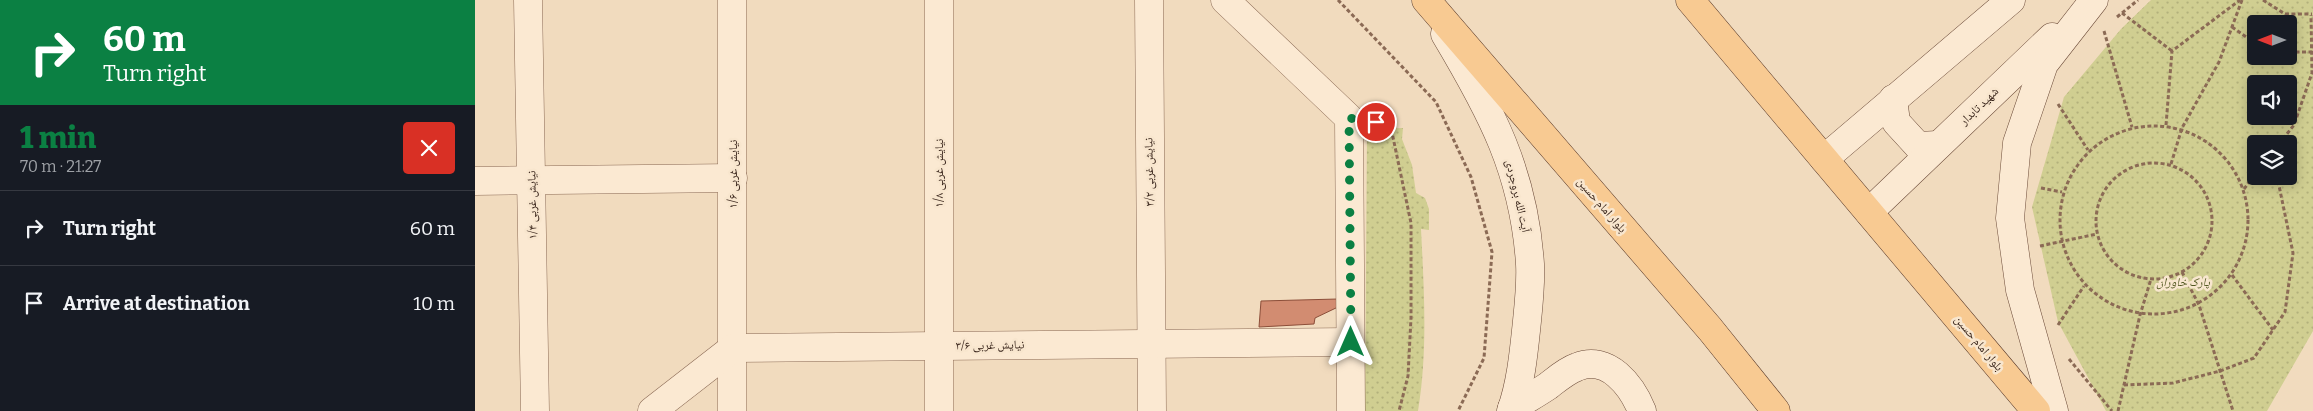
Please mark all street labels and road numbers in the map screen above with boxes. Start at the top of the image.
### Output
street label: شهید تابدار [1956,84,2002,129]
street label: نیایش غربی ۳/۲ [1141,137,1157,207]
street label: نیایش غربی ۱/۸ [932,139,946,207]
street label: نیایش غربی ۱/۶ [726,140,740,208]
street label: آیت الله بروجردی [1502,158,1533,235]
street label: نیایش غربی ۱/۴ [524,170,540,240]
street label: بلوار امام حسین [1574,175,1630,236]
street label: بلوار امام حسین [1951,312,2006,374]
street label: نیایش غربی ۳/۶ [955,337,1025,353]

